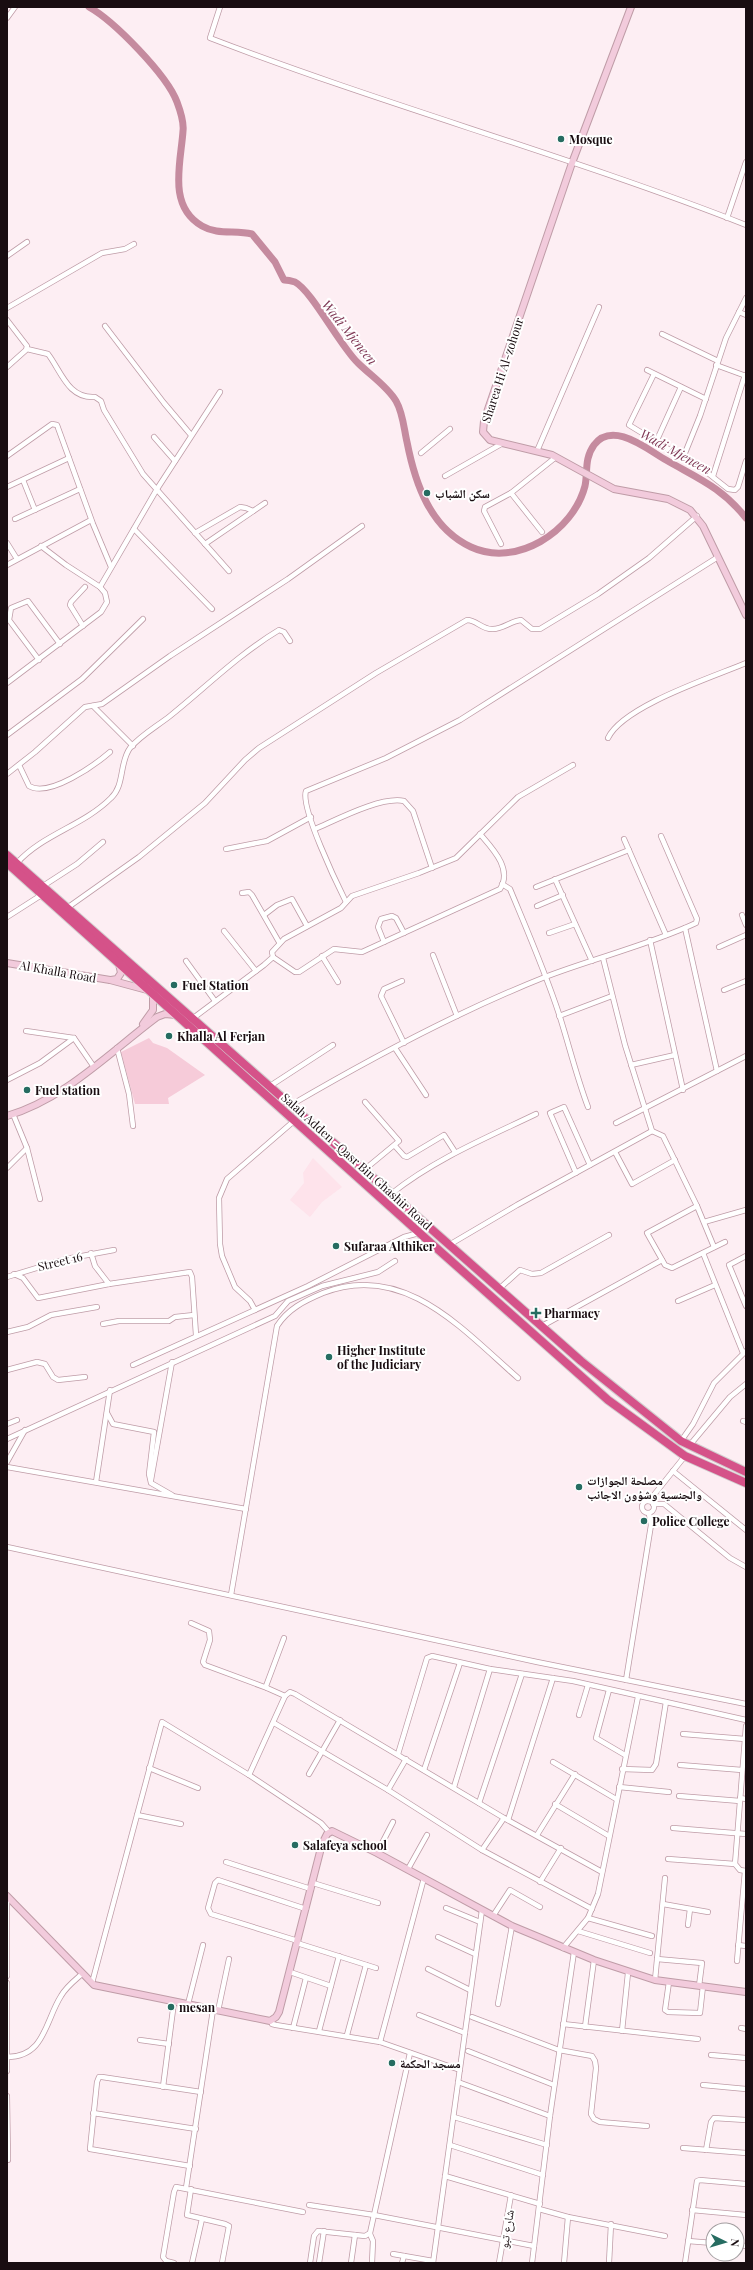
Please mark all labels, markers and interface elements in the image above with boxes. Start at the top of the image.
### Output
place label: Mosque [569,131,613,147]
marker: Mosque [556,134,566,144]
water label: Wadi Mjeneen [319,296,381,368]
street label: Sharea Hi Al-zohour [477,315,527,425]
water label: Wadi Mjeneen [637,424,715,478]
place label: سكن الشباب [435,485,490,502]
marker: سكن الشباب [422,488,432,498]
street label: Al Khalla Road [17,956,98,986]
place label: Fuel Station [182,977,249,993]
marker: Fuel Station [169,980,179,990]
place label: Khalla Al Ferjan [177,1028,266,1044]
marker: Khalla Al Ferjan [164,1031,174,1041]
place label: Fuel station [35,1082,101,1098]
marker: Fuel station [22,1085,32,1095]
street label: Salah Adden -Qasr Bin Ghashir Road [278,1089,436,1233]
place label: Sufaraa Althiker [344,1238,435,1254]
marker: Sufaraa Althiker [331,1241,341,1251]
street label: Street 16 [36,1248,84,1274]
place label: Pharmacy [544,1305,601,1321]
marker: Pharmacy [531,1308,541,1318]
place label: Higher Institute of the Judiciary [337,1342,426,1372]
marker: Higher Institute of the Judiciary [324,1352,334,1362]
place label: مصلحة الجوازات والجنسية وشؤون الاجانب [587,1472,702,1503]
marker: مصلحة الجوازات والجنسية وشؤون الاجانب [574,1482,584,1492]
place label: Police College [652,1513,730,1529]
marker: Police College [639,1516,649,1526]
place label: Salafeya school [303,1837,387,1853]
marker: Salafeya school [290,1840,300,1850]
place label: mesan [179,1999,216,2015]
marker: mesan [166,2002,176,2012]
place label: مسجد الحكمة [400,2055,461,2071]
marker: مسجد الحكمة [387,2058,397,2068]
street label: شارع تبو [495,2208,518,2250]
north arrow [705,2222,745,2262]
text: N [728,2238,743,2248]

